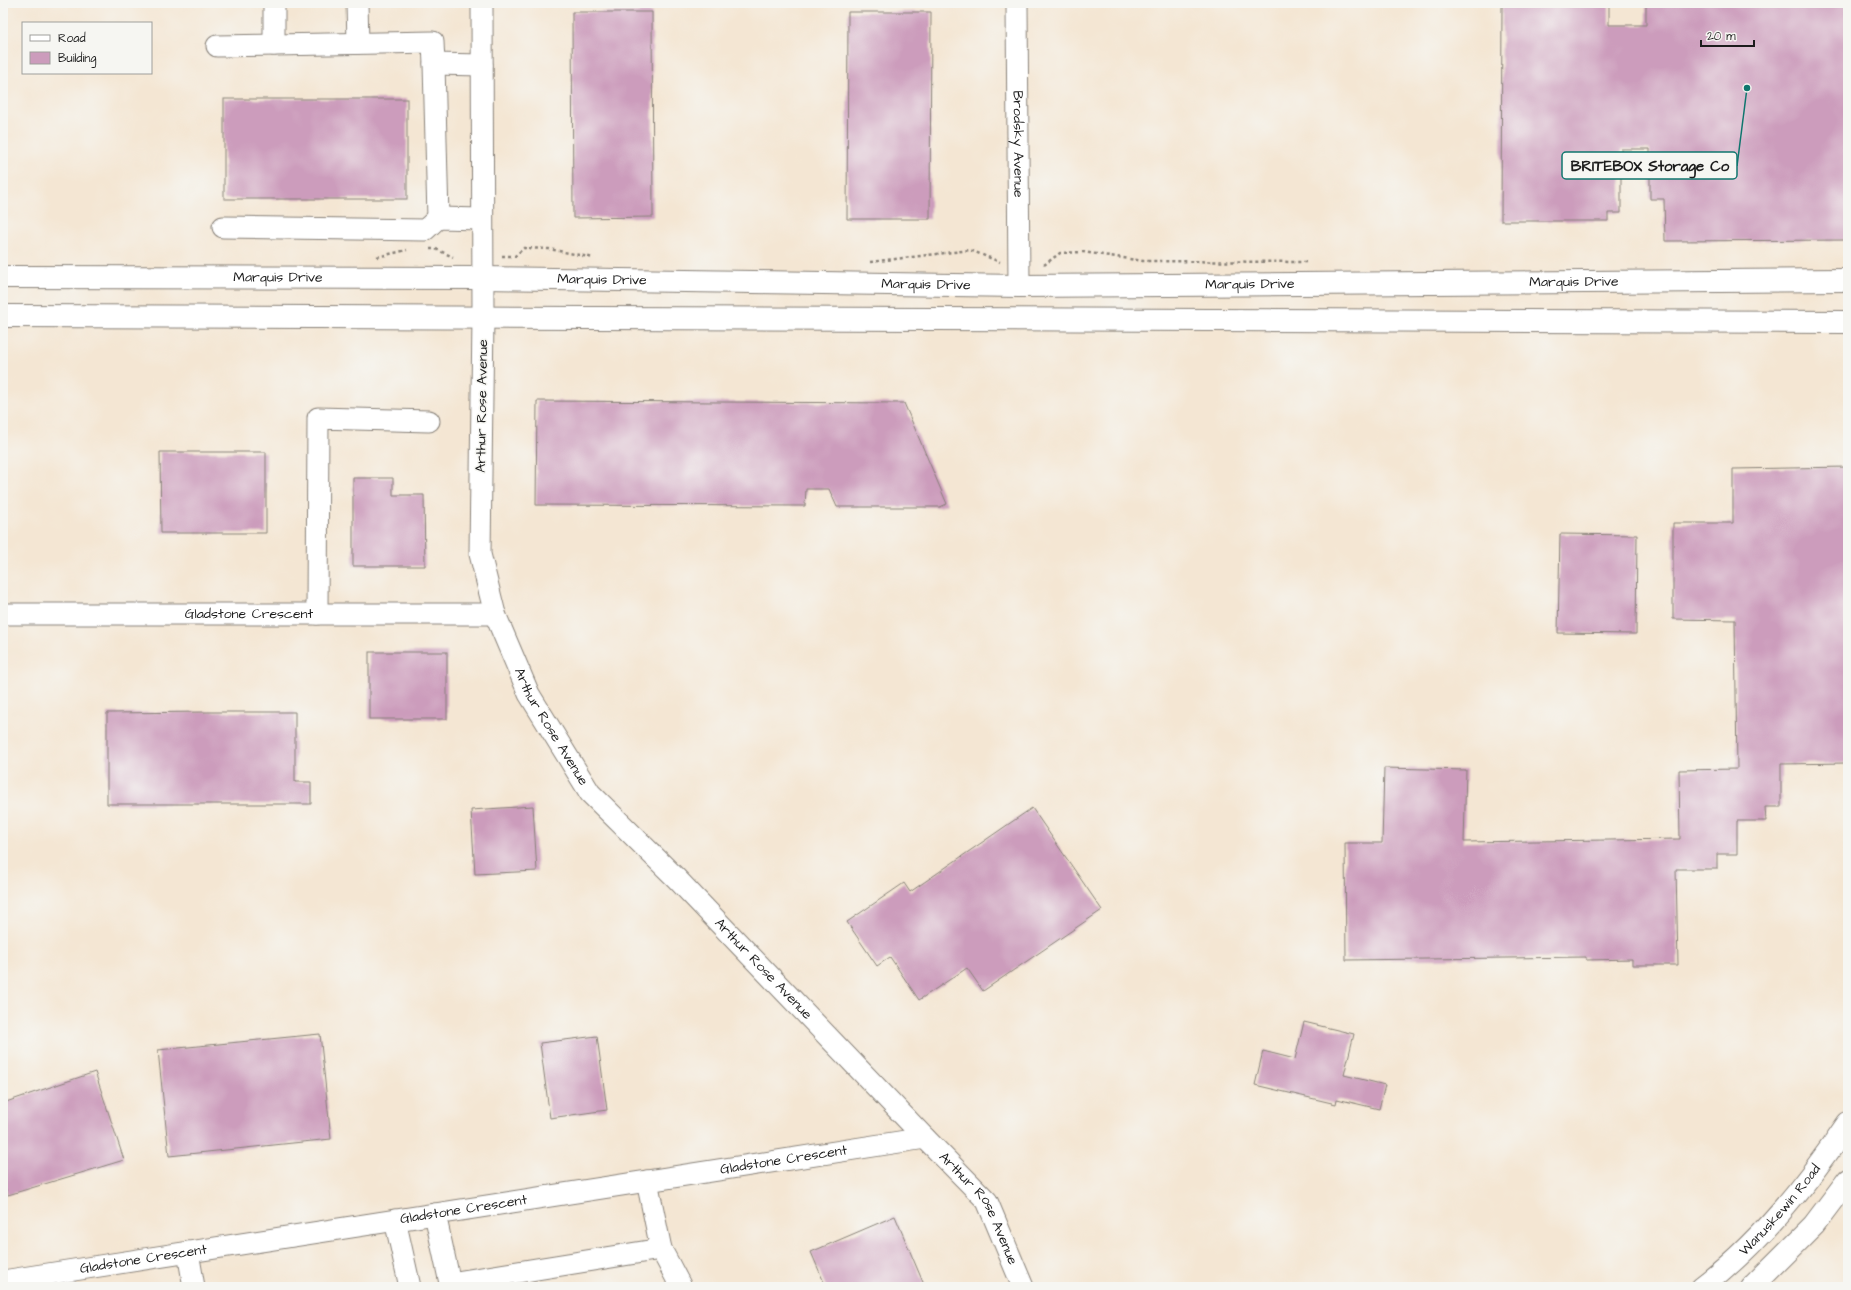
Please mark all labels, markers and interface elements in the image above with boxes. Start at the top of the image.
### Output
legend [22,22,152,74]
scale bar [1701,22,1754,48]
text: 20 m [1707,28,1736,45]
text: Road [58,30,86,47]
text: Building [58,50,96,68]
street label: Brodsky Avenue [1008,90,1028,198]
callout: BRITEBOX Storage Co [1562,152,1737,179]
text: BRITEBOX Storage Co [1571,156,1730,179]
street label: Marquis Drive [233,267,323,288]
street label: Marquis Drive [557,269,647,290]
street label: Marquis Drive [1529,272,1619,292]
street label: Marquis Drive [881,274,971,295]
street label: Marquis Drive [1205,274,1295,295]
street label: Arthur Rose Avenue [471,339,493,473]
street label: Gladstone Crescent [185,604,314,624]
street label: Arthur Rose Avenue [509,665,593,790]
street label: Arthur Rose Avenue [710,914,817,1024]
street label: Gladstone Crescent [719,1140,849,1180]
street label: Arthur Rose Avenue [934,1148,1023,1268]
street label: Wanuskewin Road [1735,1160,1826,1260]
street label: Gladstone Crescent [399,1190,529,1229]
street label: Gladstone Crescent [78,1239,209,1279]

